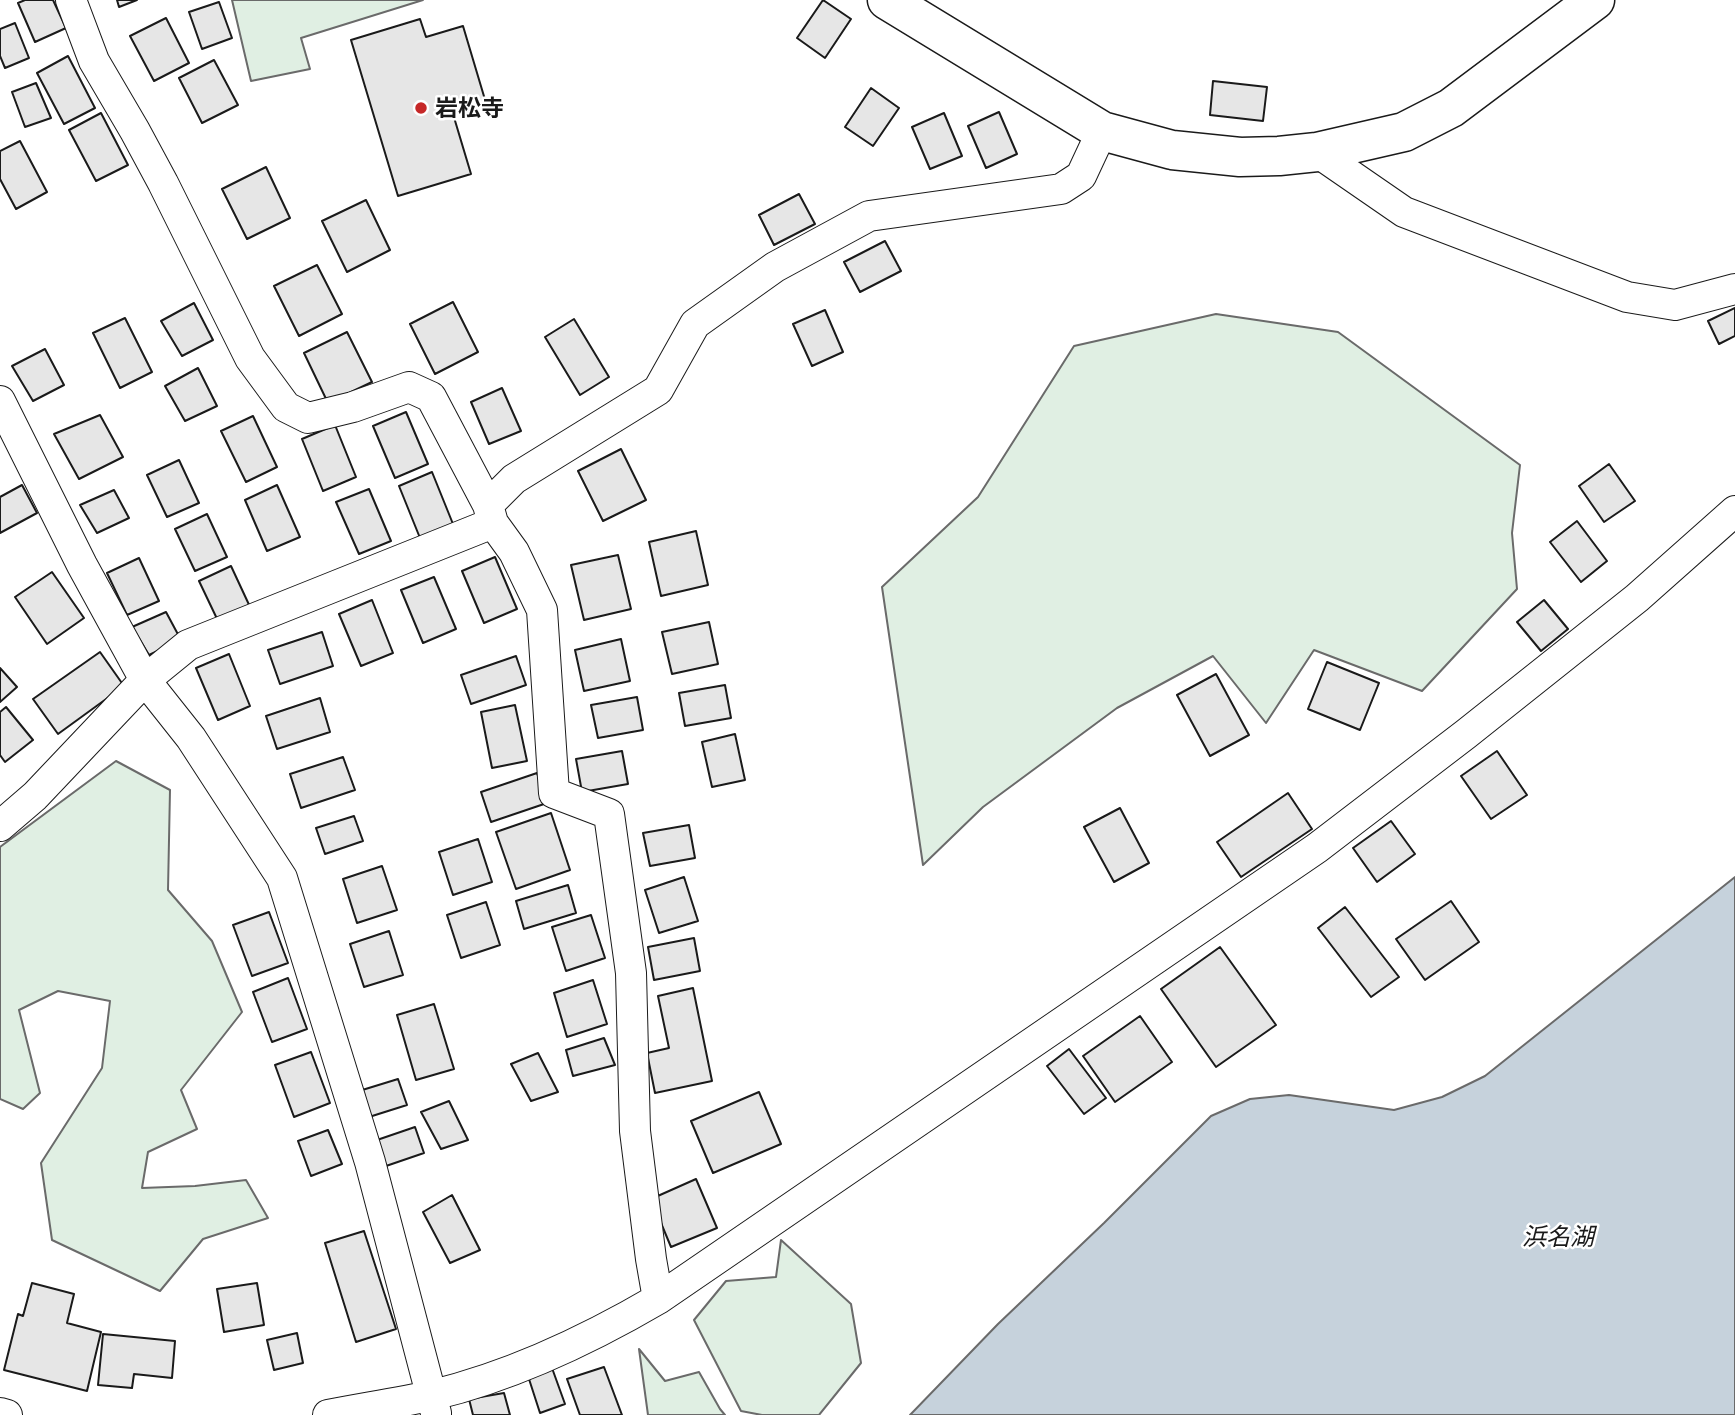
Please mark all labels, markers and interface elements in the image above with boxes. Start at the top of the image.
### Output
place label: 岩松寺 [435,94,504,122]
marker: 岩松寺 [413,100,429,116]
water label: 浜名湖 [1522,1223,1594,1251]

